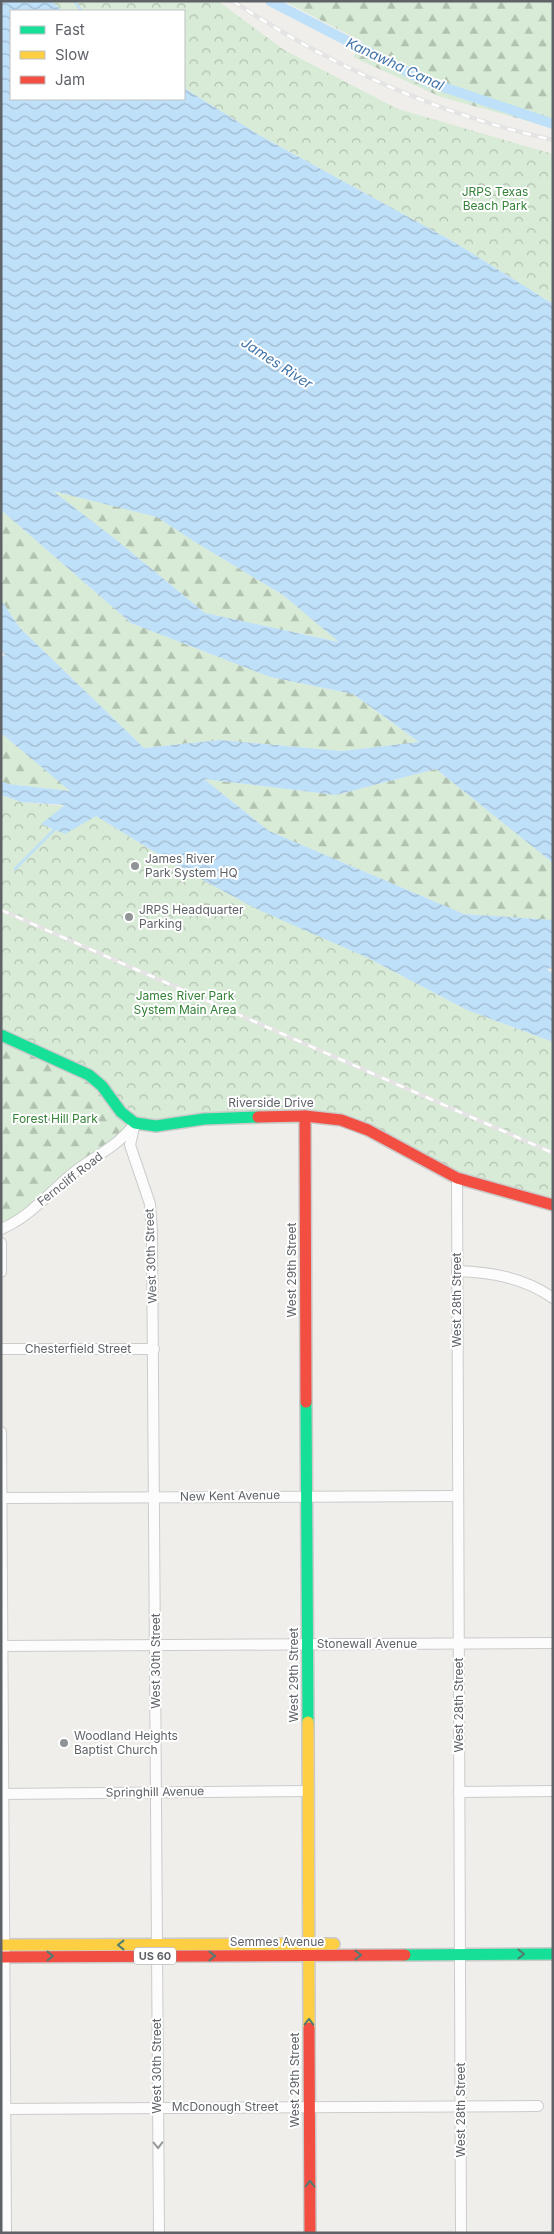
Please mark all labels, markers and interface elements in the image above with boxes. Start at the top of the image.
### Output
legend [10,10,185,100]
text: Fast [55,20,85,39]
water label: Kanawha Canal [344,34,447,94]
text: Slow [55,45,89,64]
text: Jam [55,70,85,89]
park label: JRPS Texas Beach Park [462,184,528,213]
water label: James River [238,333,317,392]
place label: James River Park System HQ [145,851,238,880]
marker: James River Park System HQ [129,860,141,872]
place label: JRPS Headquarter Parking [139,902,244,931]
marker: JRPS Headquarter Parking [123,911,135,923]
park label: James River Park System Main Area [134,988,236,1017]
street label: Riverside Drive [228,1095,314,1110]
park label: Forest Hill Park [12,1111,98,1126]
street label: Ferncliff Road [34,1148,105,1209]
street label: West 30th Street [141,1208,160,1304]
street label: West 29th Street [284,1222,299,1318]
street label: West 28th Street [449,1253,464,1347]
street label: Chesterfield Street [25,1341,131,1356]
street label: New Kent Avenue [180,1487,280,1504]
street label: West 30th Street [148,1613,163,1709]
street label: West 29th Street [286,1627,301,1723]
street label: Stonewall Avenue [317,1636,417,1651]
street label: West 28th Street [451,1658,466,1752]
place label: Woodland Heights Baptist Church [74,1728,178,1757]
marker: Woodland Heights Baptist Church [58,1737,70,1749]
street label: Springhill Avenue [106,1783,204,1800]
street label: Semmes Avenue [230,1934,324,1949]
one-way arrow [116,1940,124,1950]
road number: US 60 [134,1948,176,1964]
one-way arrow [518,1949,525,1959]
one-way arrow [355,1950,363,1960]
one-way arrow [46,1951,54,1961]
one-way arrow [209,1951,217,1961]
one-way arrow [304,2017,314,2025]
street label: West 30th Street [149,2018,164,2114]
street label: West 29th Street [287,2032,302,2128]
street label: West 28th Street [453,2063,468,2157]
street label: McDonough Street [172,2099,278,2114]
one-way arrow [153,2141,163,2149]
one-way arrow [305,2180,315,2188]

